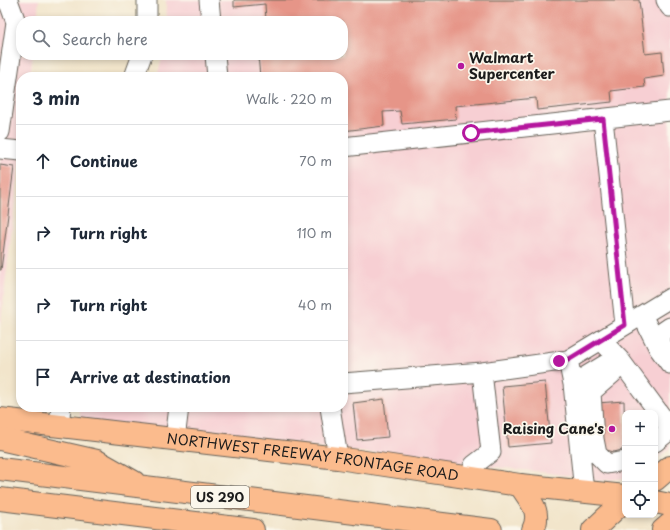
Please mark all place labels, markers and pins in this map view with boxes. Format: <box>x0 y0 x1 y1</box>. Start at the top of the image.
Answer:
place label: Walmart Supercenter <box>469 47 556 84</box>
marker: Walmart Supercenter <box>456 61 466 71</box>
place label: Raising Cane's <box>503 418 604 439</box>
marker: Raising Cane's <box>607 424 617 434</box>

